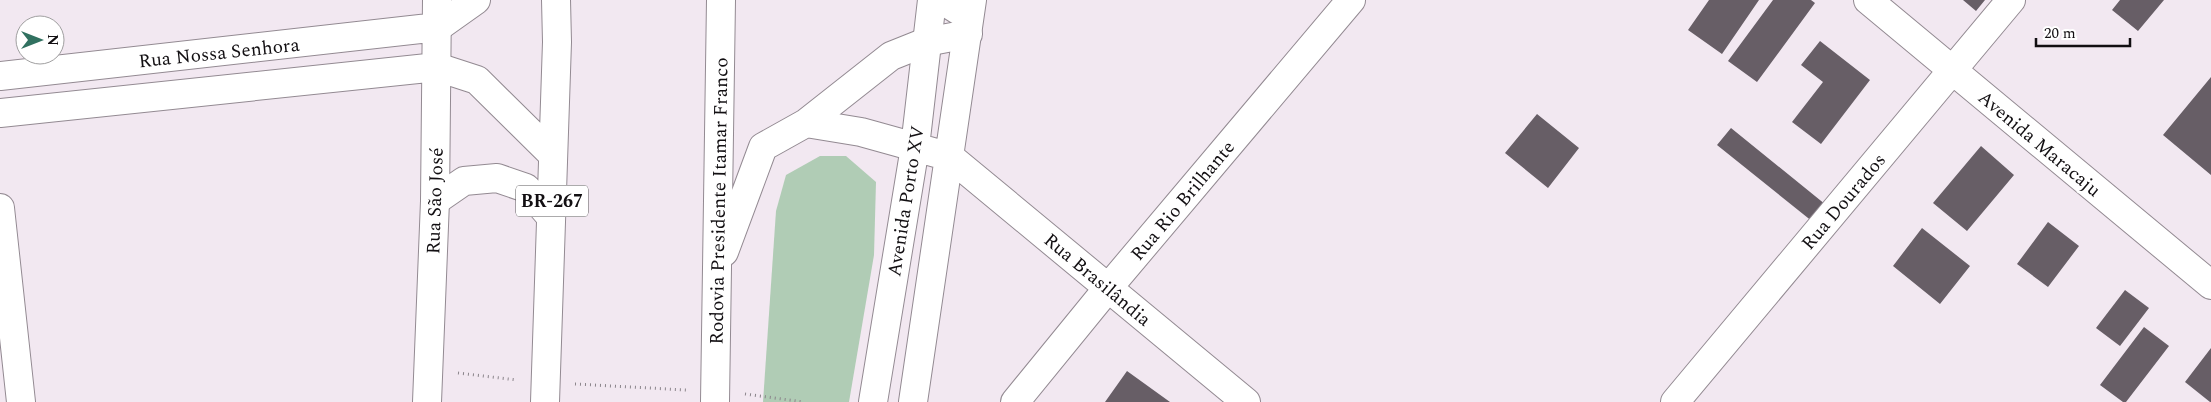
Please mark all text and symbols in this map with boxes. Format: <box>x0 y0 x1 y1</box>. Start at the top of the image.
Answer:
north arrow <box>15 15 65 65</box>
scale bar <box>2036 15 2130 47</box>
text: 20 m <box>2044 22 2076 45</box>
street label: Rua Nossa Senhora <box>137 31 302 76</box>
text: N <box>42 34 63 46</box>
street label: Rodovia Presidente Itamar Franco <box>702 57 737 345</box>
street label: Avenida Maracaju <box>1971 84 2107 205</box>
street label: Avenida Porto XV <box>880 124 933 279</box>
street label: Rua Rio Brilhante <box>1124 134 1242 268</box>
street label: Rua São José <box>419 147 452 255</box>
street label: Rua Dourados <box>1795 147 1894 257</box>
road number: BR-267 <box>516 186 588 217</box>
street label: Rua Brasilândia <box>1037 226 1158 334</box>

